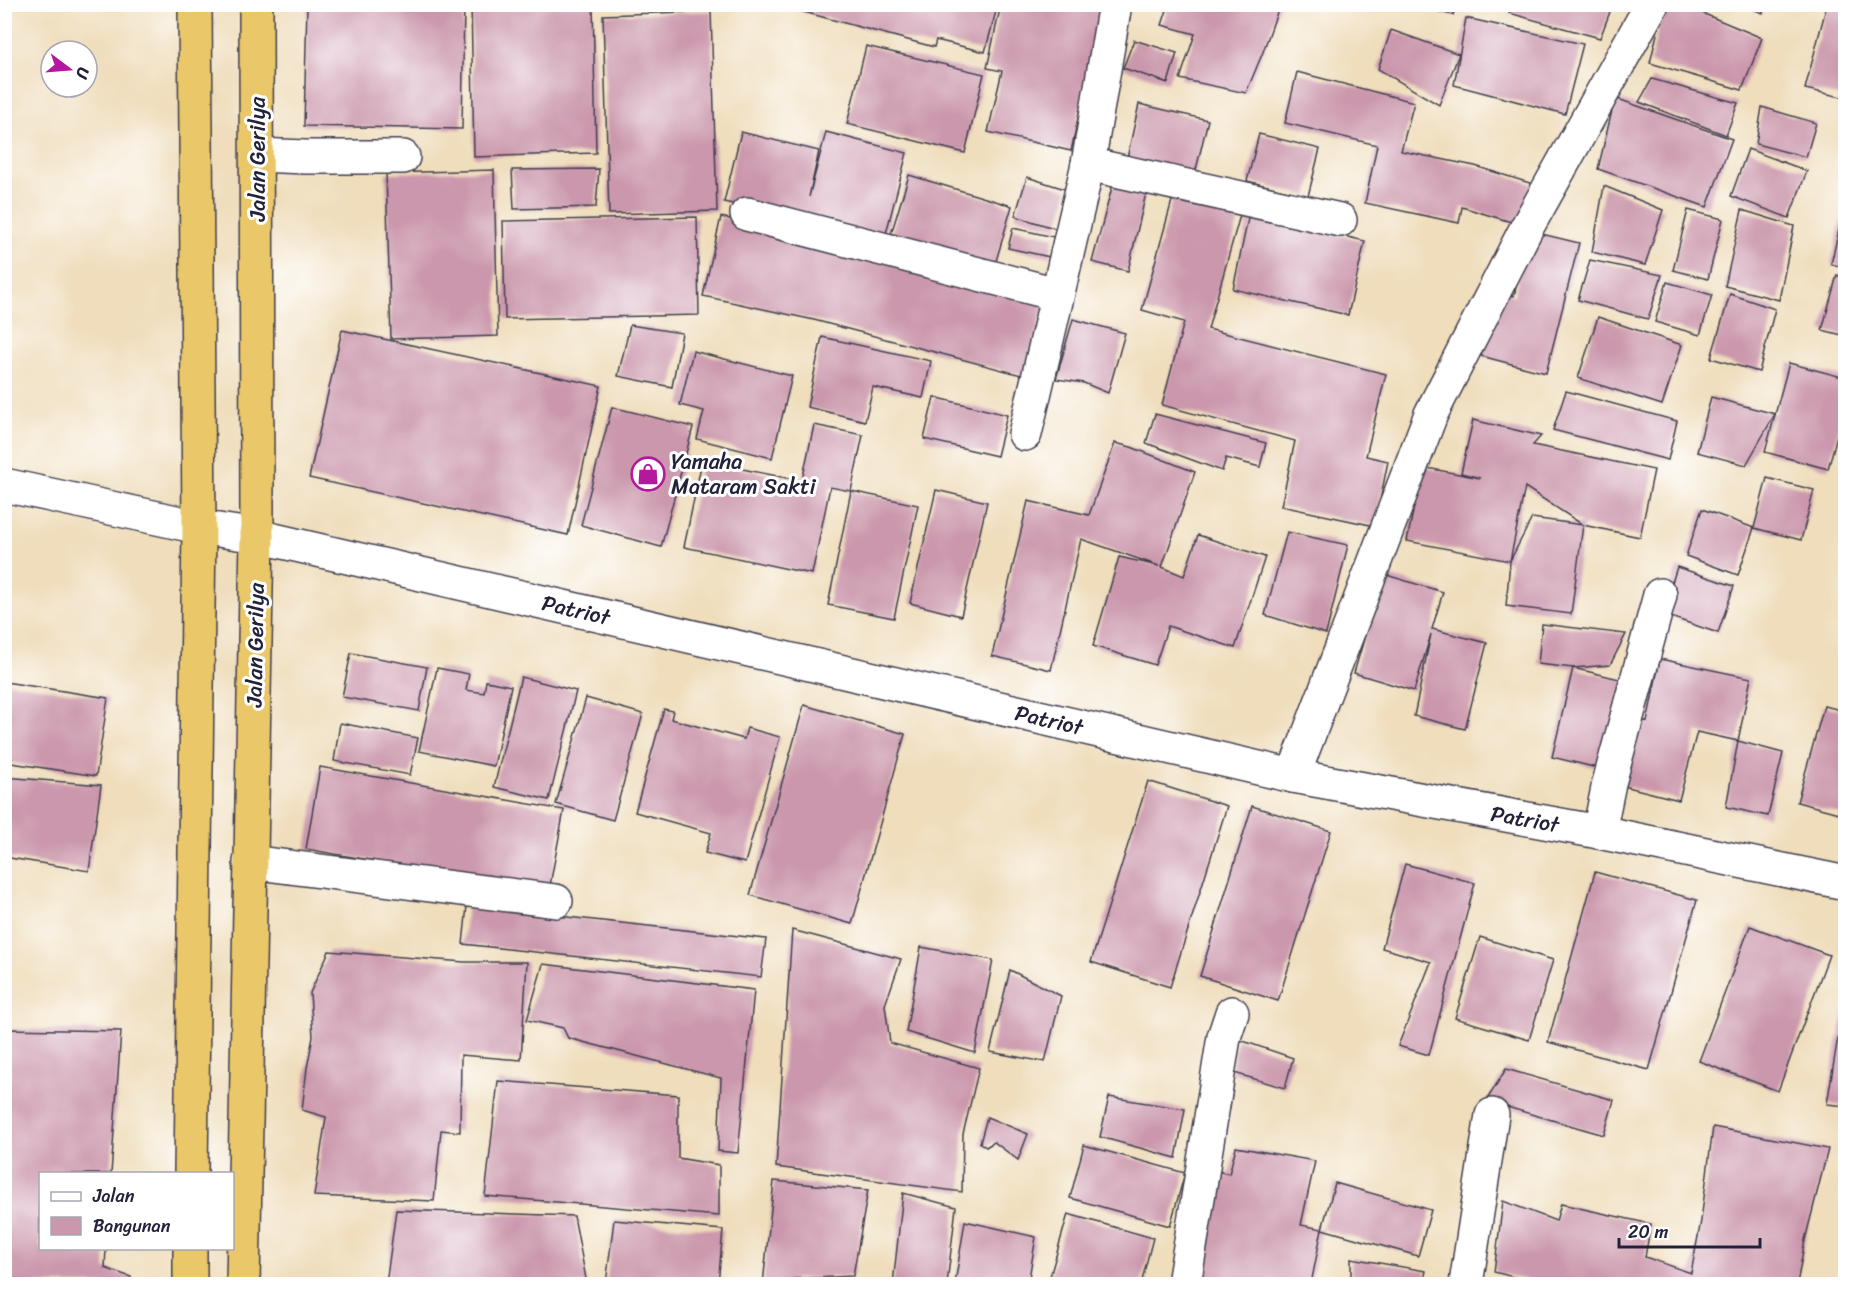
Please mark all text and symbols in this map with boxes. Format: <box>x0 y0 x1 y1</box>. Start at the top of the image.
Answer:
north arrow <box>39 39 99 99</box>
text: U <box>67 64 98 83</box>
street label: Jalan Gerilya <box>238 96 277 222</box>
place label: Yamaha Mataram Sakti <box>671 442 816 506</box>
shop icon: Yamaha Mataram Sakti <box>630 456 666 492</box>
street label: Jalan Gerilya <box>234 582 276 709</box>
street label: Patriot <box>538 583 615 637</box>
street label: Patriot <box>1011 693 1088 747</box>
street label: Patriot <box>1488 794 1563 844</box>
legend <box>39 1172 234 1250</box>
text: Jalan <box>92 1180 135 1212</box>
text: Bangunan <box>93 1210 171 1242</box>
scale bar <box>1619 1211 1760 1249</box>
text: 20 m <box>1628 1216 1668 1248</box>

